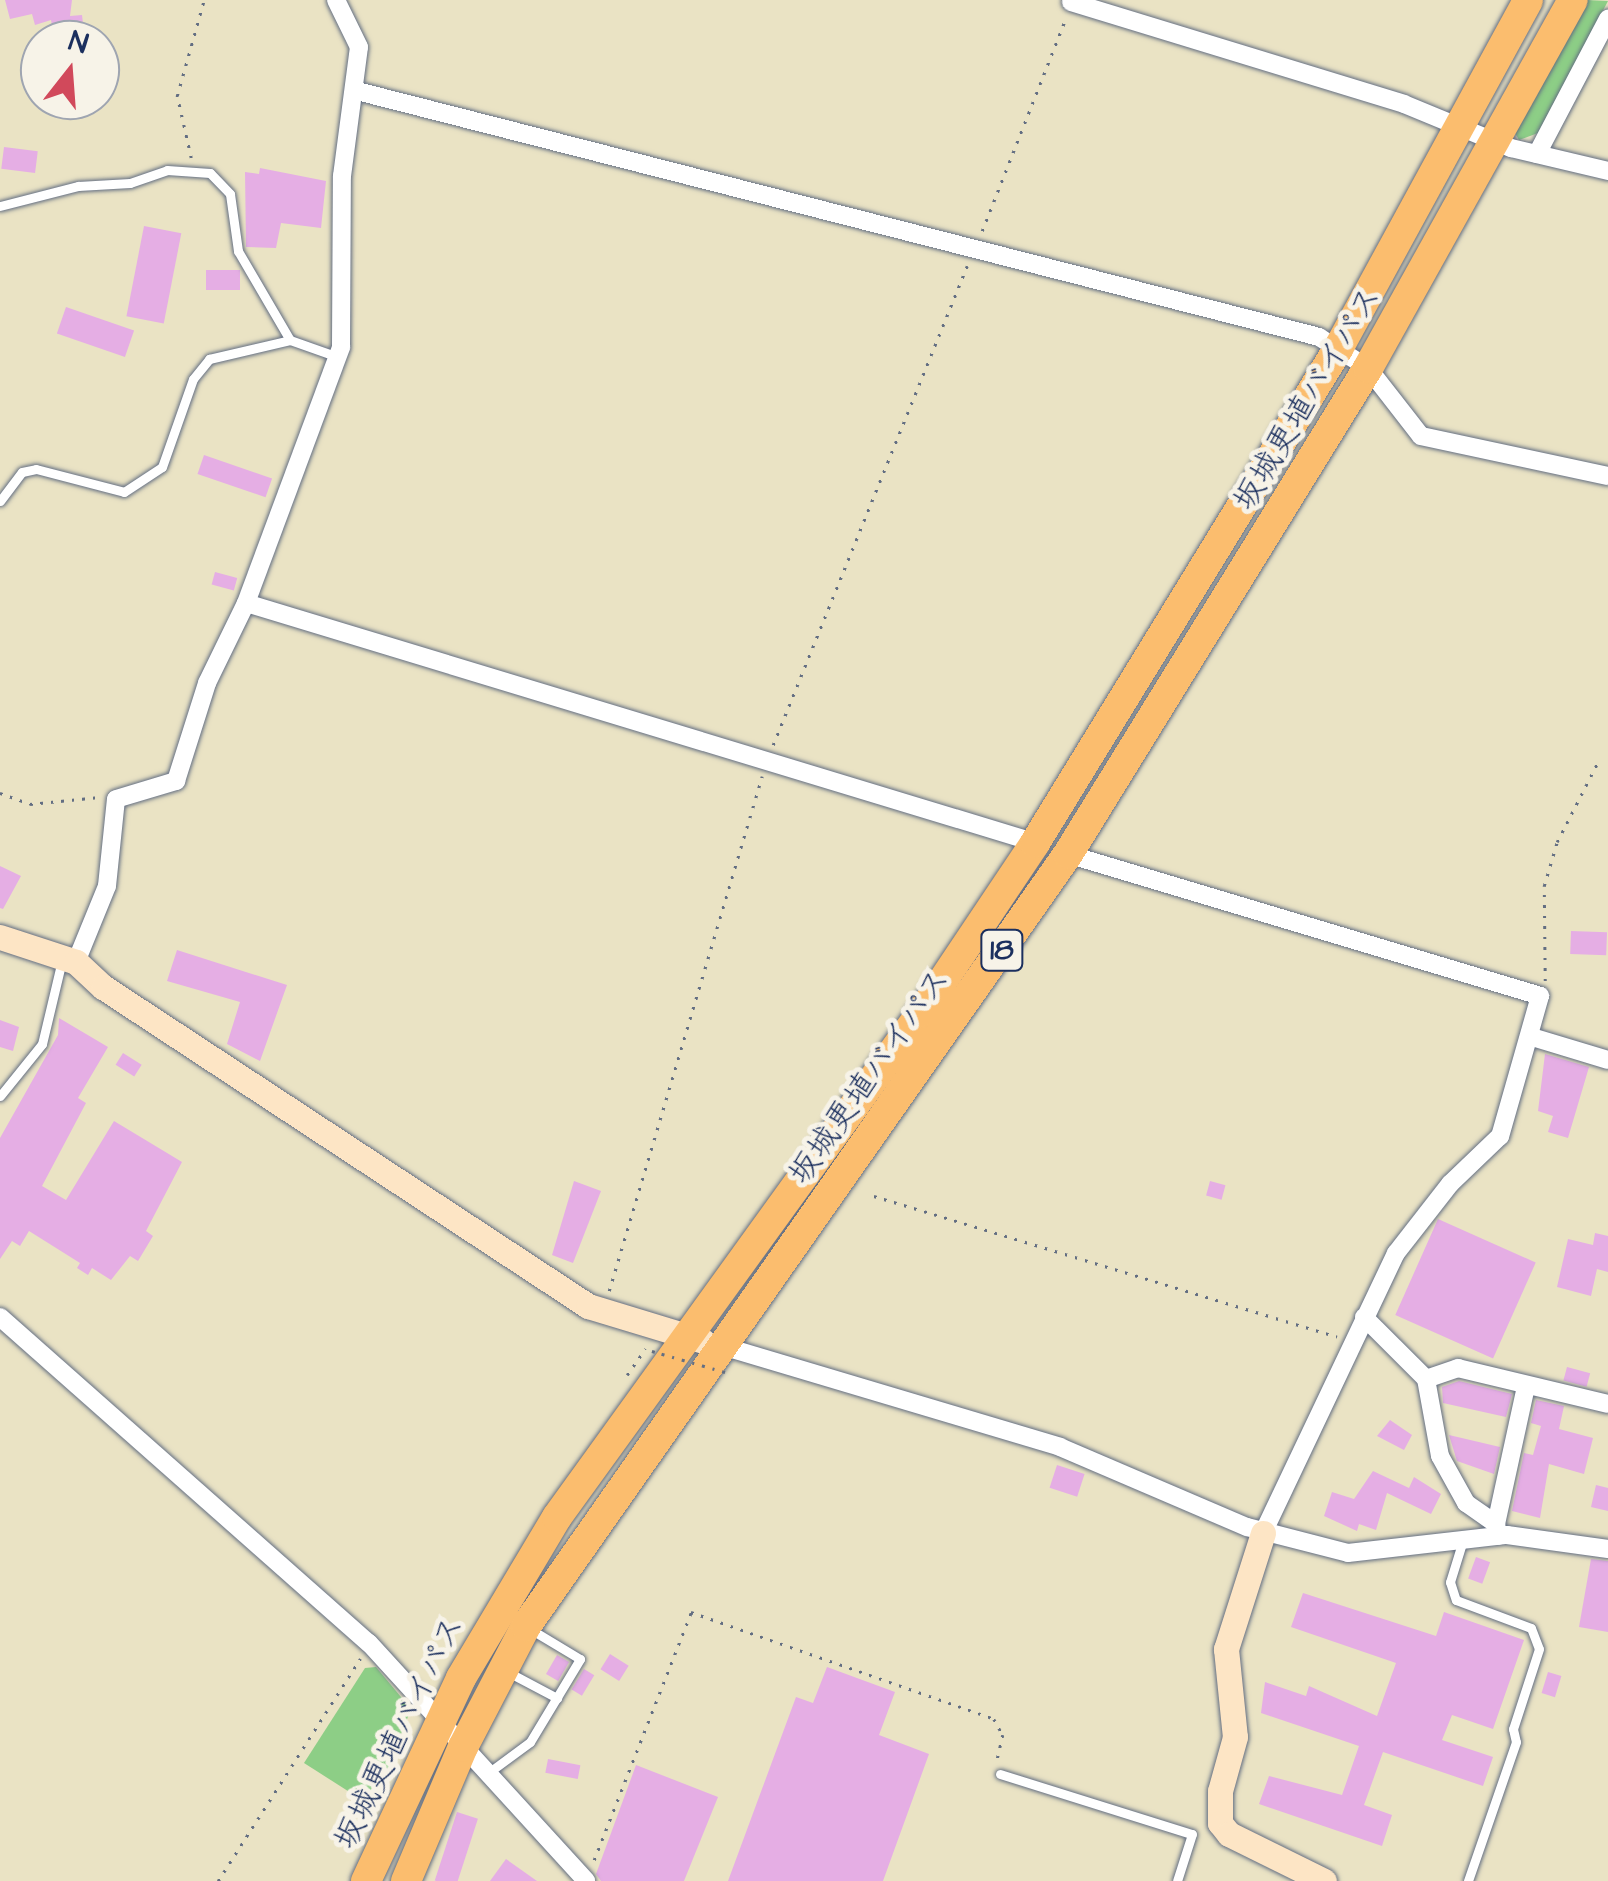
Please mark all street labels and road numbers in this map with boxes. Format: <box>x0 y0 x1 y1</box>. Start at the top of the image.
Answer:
street label: 坂城更埴バイパス <box>1226 279 1390 519</box>
road number: 18 <box>980 925 1024 975</box>
street label: 坂城更埴バイパス <box>781 961 959 1193</box>
street label: 坂城更埴バイパス <box>327 1610 473 1856</box>

